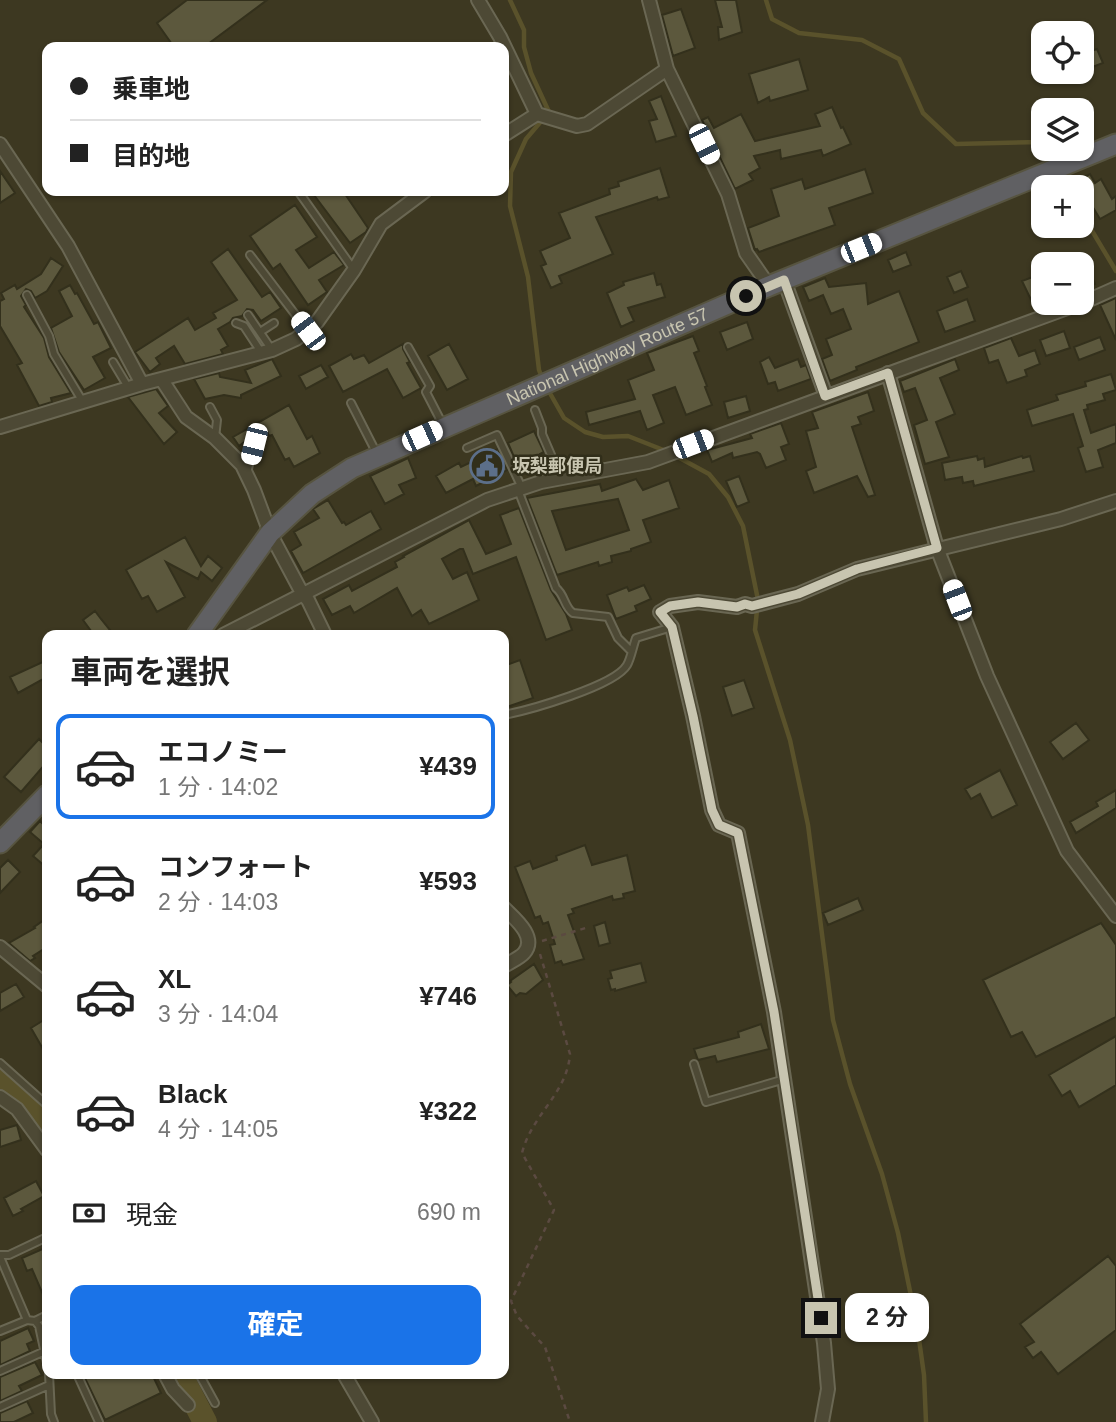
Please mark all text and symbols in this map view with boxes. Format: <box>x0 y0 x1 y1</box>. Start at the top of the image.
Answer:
map controls <box>1031 21 1094 315</box>
button: locate <box>1031 21 1094 84</box>
text: 乗車地 <box>112 74 190 104</box>
button: layers <box>1031 98 1094 161</box>
car <box>686 121 723 167</box>
text: 目的地 <box>112 141 190 171</box>
button: + <box>1031 175 1094 238</box>
car <box>838 230 885 266</box>
button: − <box>1031 252 1094 315</box>
route start <box>730 280 762 312</box>
street label: National Highway Route 57 <box>503 304 711 409</box>
car <box>287 308 330 354</box>
car <box>399 418 446 454</box>
car <box>239 421 270 467</box>
car <box>670 427 717 461</box>
public building icon: 坂梨郵便局 <box>468 447 506 485</box>
place label: 坂梨郵便局 <box>512 456 602 476</box>
car <box>940 577 975 623</box>
text: 車両を選択 <box>70 654 230 690</box>
icon: car <box>74 735 137 798</box>
text: エコノミー <box>158 737 288 767</box>
text: ¥439 <box>419 751 477 781</box>
text: 1 分 · 14:02 <box>158 774 278 800</box>
icon: car <box>74 850 137 913</box>
text: コンフォート <box>158 852 313 882</box>
text: ¥593 <box>419 866 477 896</box>
text: 2 分 · 14:03 <box>158 889 278 915</box>
text: XL <box>158 964 191 994</box>
icon: car <box>74 965 137 1028</box>
text: ¥746 <box>419 981 477 1011</box>
text: 3 分 · 14:04 <box>158 1001 278 1027</box>
text: Black <box>158 1079 227 1109</box>
icon: car <box>74 1080 137 1143</box>
text: ¥322 <box>419 1096 477 1126</box>
text: 4 分 · 14:05 <box>158 1116 278 1142</box>
icon: cash <box>70 1194 108 1232</box>
text: 690 m <box>417 1199 481 1225</box>
text: 現金 <box>126 1200 178 1230</box>
button: 確定 <box>70 1285 481 1365</box>
callout: 2 分 <box>846 1294 930 1342</box>
route end <box>805 1302 837 1334</box>
text: 2 分 <box>866 1304 908 1330</box>

